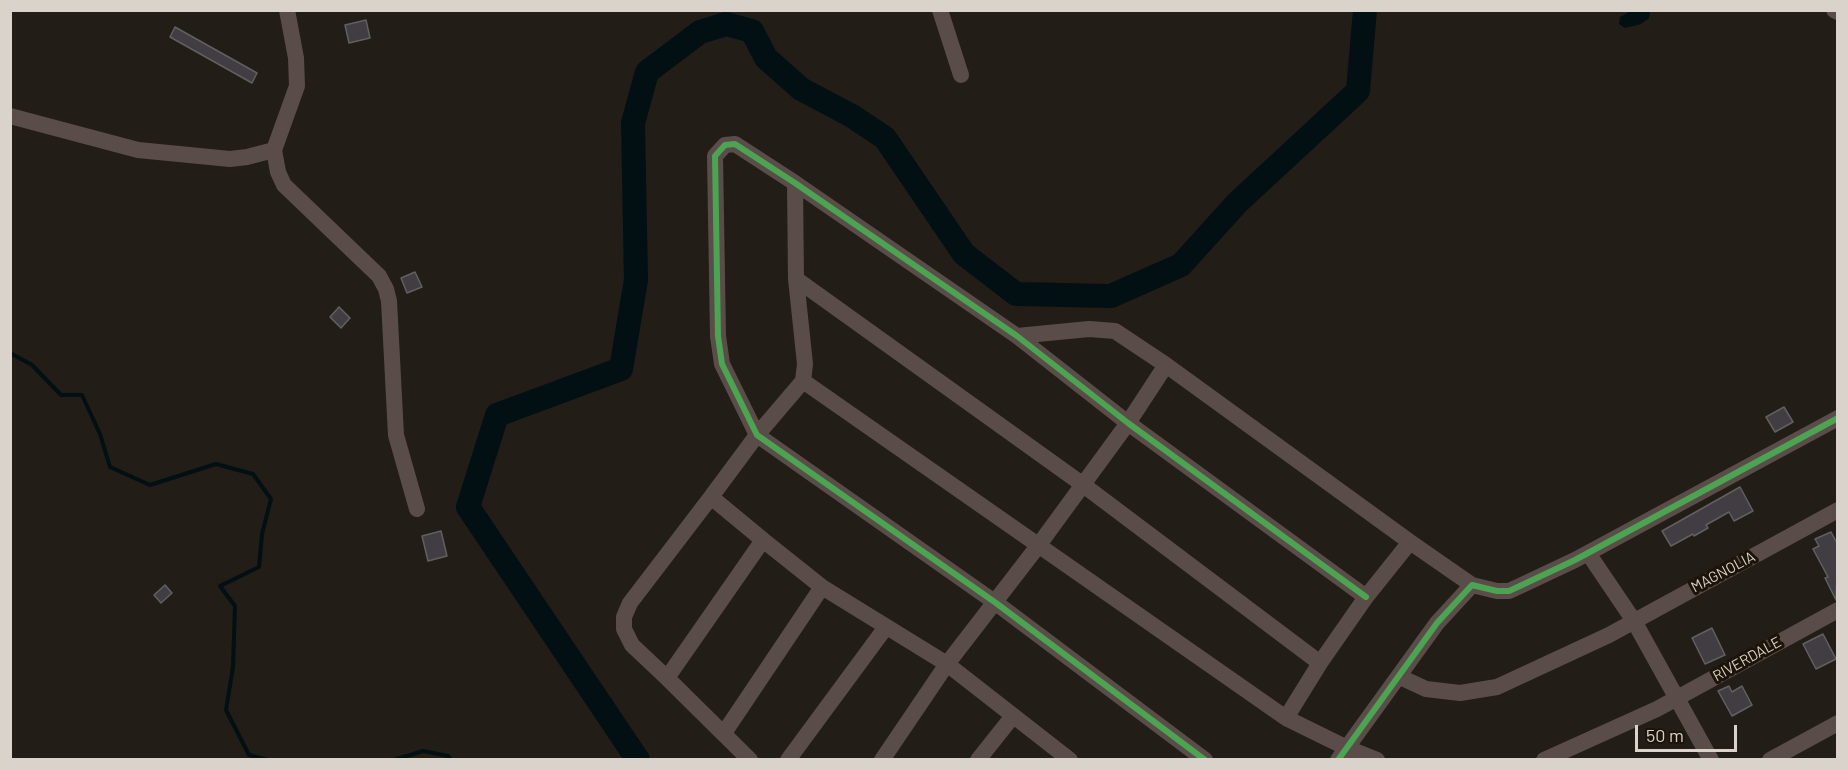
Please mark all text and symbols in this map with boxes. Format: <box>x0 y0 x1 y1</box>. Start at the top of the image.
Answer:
street label: MAGNOLIA <box>1688 548 1758 596</box>
street label: RIVERDALE <box>1710 633 1784 685</box>
scale bar <box>1638 713 1740 751</box>
text: 50 m <box>1646 724 1684 746</box>

